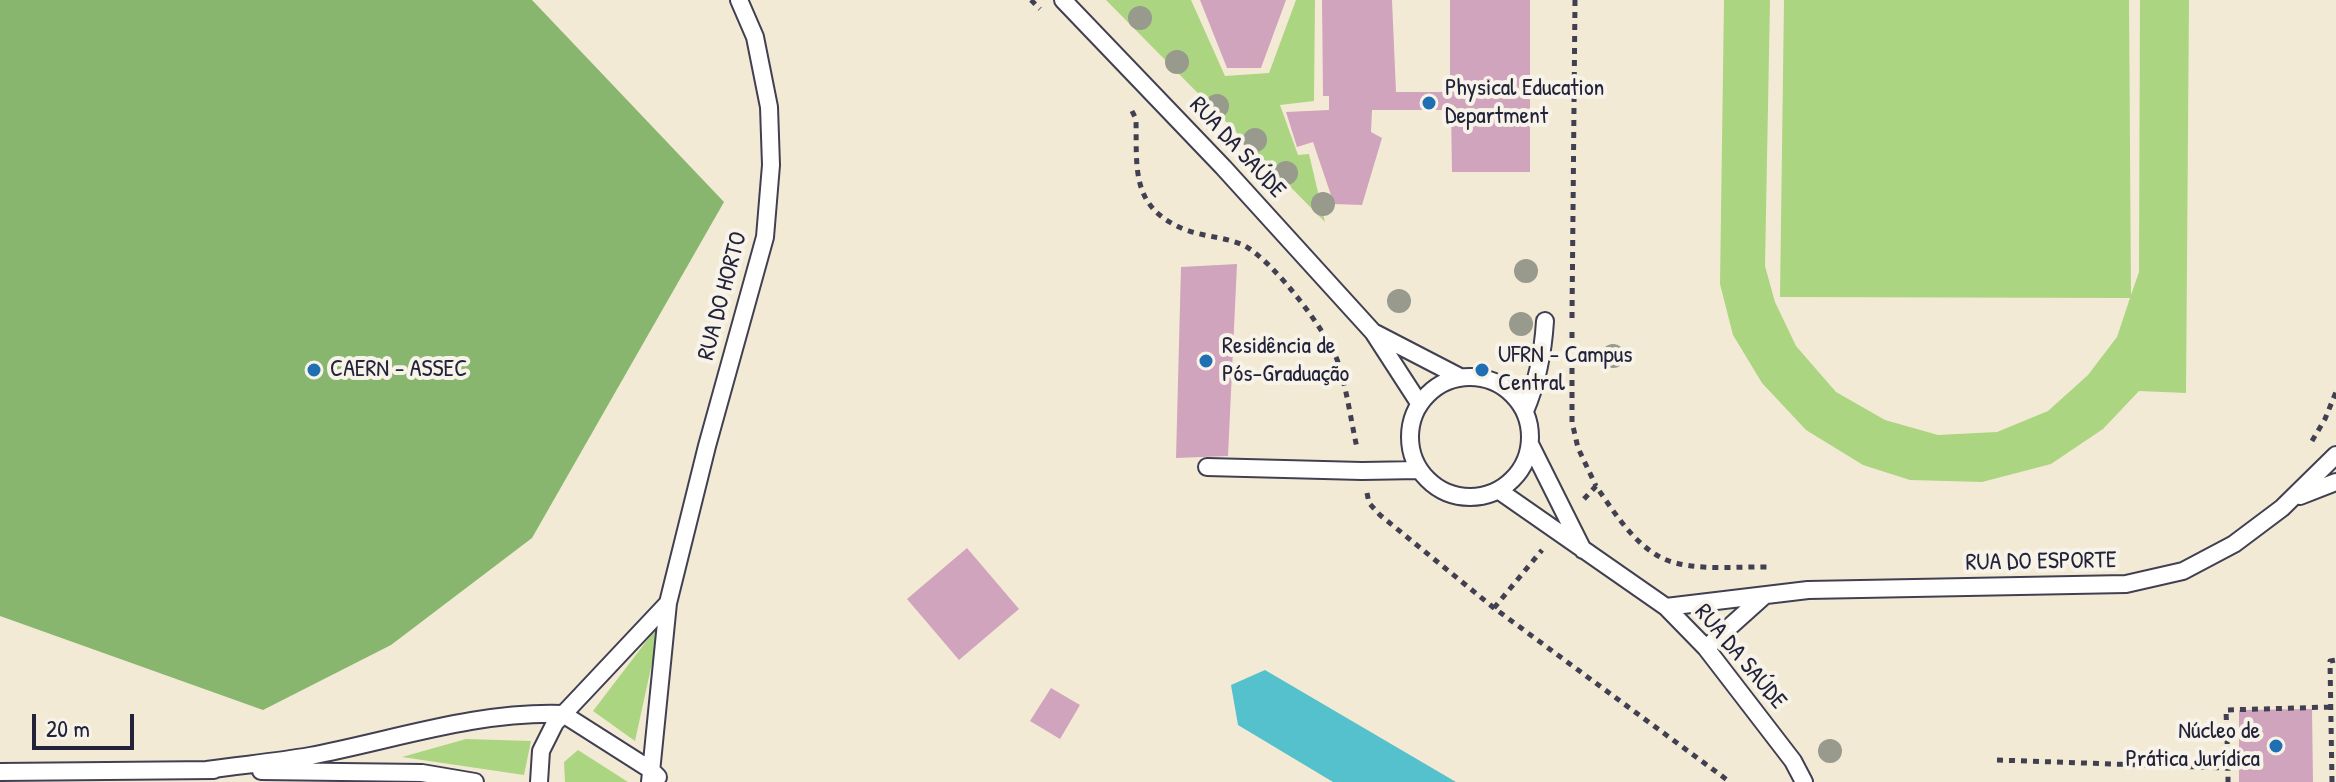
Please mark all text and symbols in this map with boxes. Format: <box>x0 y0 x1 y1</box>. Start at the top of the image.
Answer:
place label: Physical Education Department <box>1445 75 1604 131</box>
street label: RUA DA SAÚDE <box>1183 91 1291 205</box>
marker: Physical Education Department <box>1420 94 1438 112</box>
street label: RUA DO HORTO <box>692 229 754 363</box>
place label: Residência de Pós-Graduação <box>1222 333 1349 389</box>
place label: UFRN - Campus Central <box>1498 342 1633 398</box>
marker: Residência de Pós-Graduação <box>1197 352 1215 370</box>
place label: CAERN - ASSEC <box>330 356 467 384</box>
marker: CAERN - ASSEC <box>305 361 323 379</box>
marker: UFRN - Campus Central <box>1473 361 1491 379</box>
street label: RUA DO ESPORTE <box>1965 546 2117 578</box>
street label: RUA DA SAÚDE <box>1688 599 1792 715</box>
scale bar <box>36 698 138 748</box>
text: 20 m <box>46 712 90 744</box>
place label: Núcleo de Prática Jurídica <box>2125 718 2260 774</box>
marker: Núcleo de Prática Jurídica <box>2267 737 2285 755</box>

